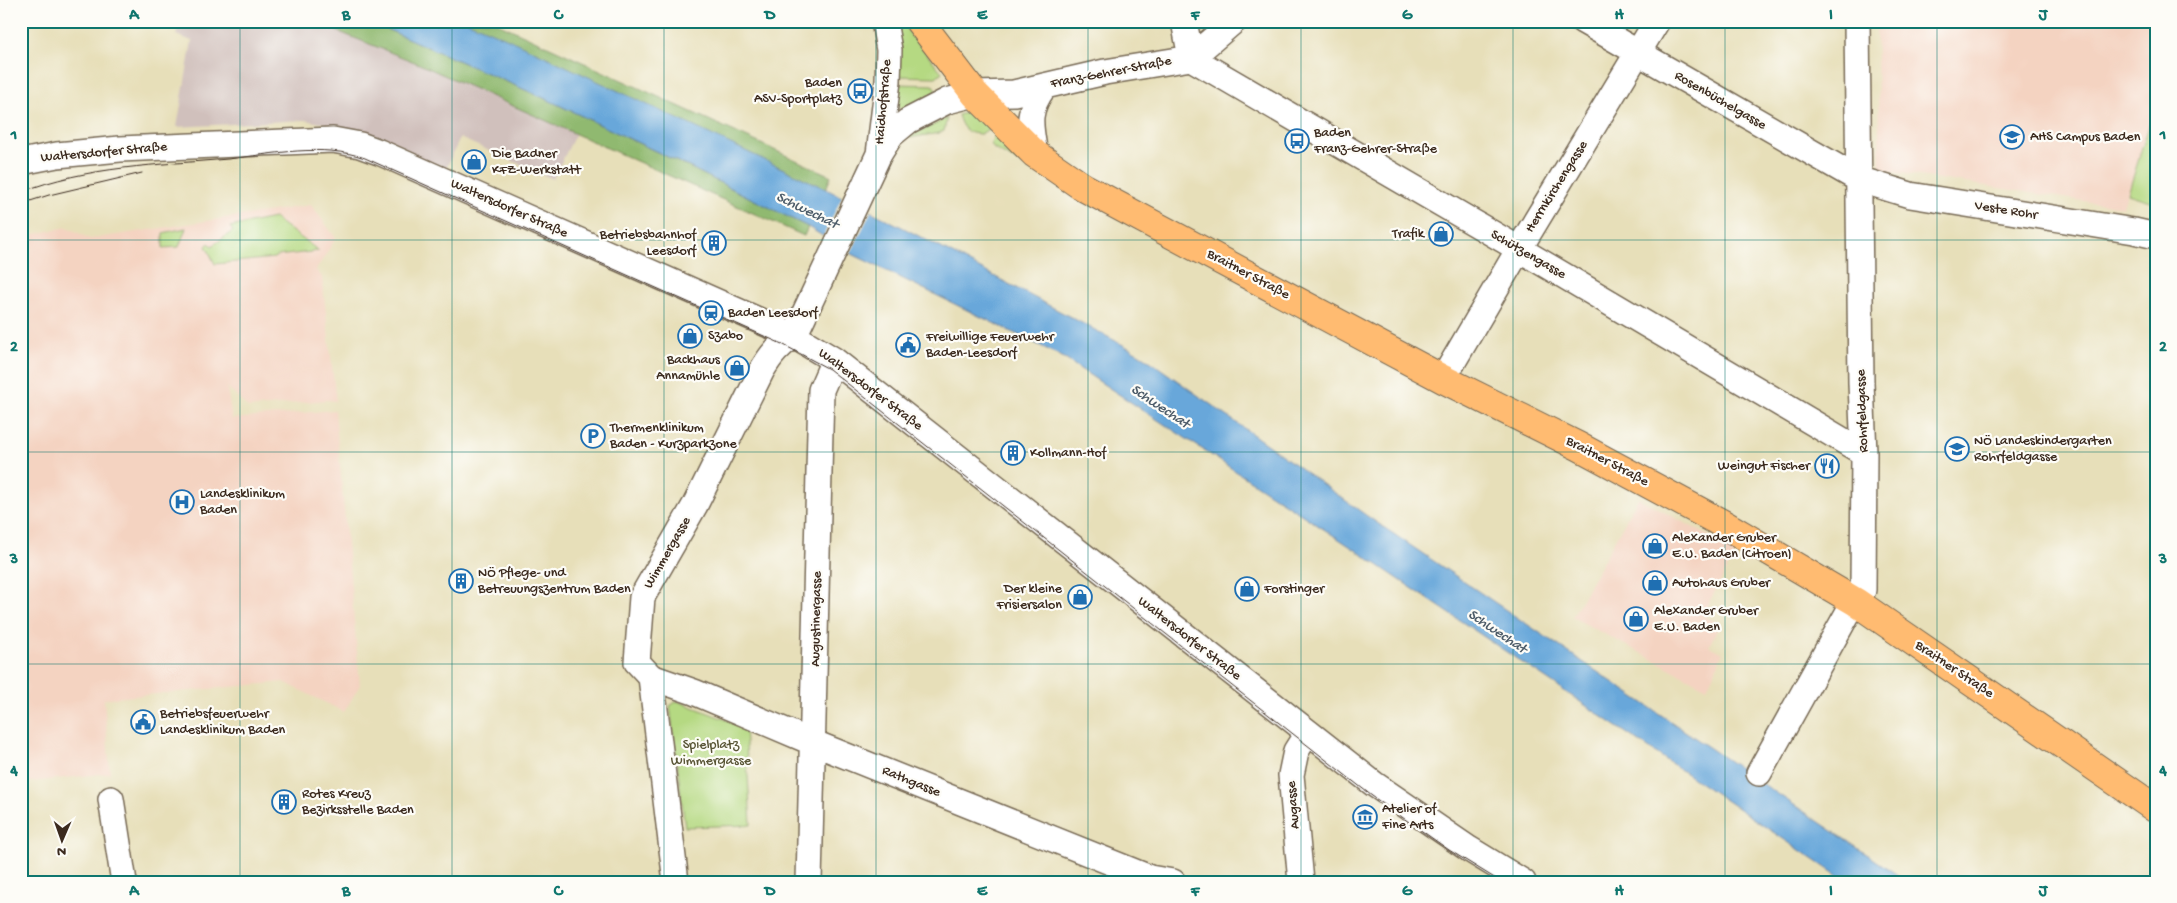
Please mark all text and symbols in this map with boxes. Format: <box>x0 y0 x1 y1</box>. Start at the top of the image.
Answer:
text: A <box>128 7 140 26</box>
text: B <box>341 7 351 26</box>
text: C <box>553 7 564 26</box>
text: D <box>763 7 776 26</box>
text: E <box>977 7 988 26</box>
text: F <box>1190 7 1201 26</box>
text: G <box>1402 7 1413 26</box>
text: H <box>1614 7 1624 26</box>
text: I <box>1829 7 1833 26</box>
text: J <box>2038 7 2049 26</box>
street label: Franz-Gehrer-Straße <box>1048 53 1174 93</box>
street label: Haidhofstraße <box>872 58 896 145</box>
street label: Rosenbüchelgasse <box>1671 68 1770 135</box>
place label: Baden ASV-Sportplatz <box>754 75 843 108</box>
bus stop icon: Baden ASV-Sportplatz <box>847 78 873 104</box>
school or university icon: AHS Campus Baden <box>1999 124 2025 150</box>
place label: Baden Franz-Gehrer-Straße <box>1313 125 1438 158</box>
text: 1 <box>10 127 17 146</box>
text: 1 <box>2159 127 2166 146</box>
bus stop icon: Baden Franz-Gehrer-Straße <box>1284 128 1310 154</box>
place label: AHS Campus Baden <box>2030 129 2141 146</box>
street label: Herrnkirchengasse <box>1522 137 1593 236</box>
street label: Waltersdorfer Straße <box>40 139 169 167</box>
place label: Die Badner KFZ-Werkstatt <box>491 146 582 179</box>
shop icon: Die Badner KFZ-Werkstatt <box>461 149 487 175</box>
street label: Waltersdorfer Straße <box>448 175 571 243</box>
water label: Schwechat <box>773 188 844 235</box>
street label: Veste Rohr <box>1972 197 2040 225</box>
shop icon: Trafik <box>1428 221 1454 247</box>
place label: Trafik <box>1391 226 1426 243</box>
place label: Betriebsbahnhof Leesdorf <box>599 227 698 260</box>
street label: Schützengasse <box>1487 227 1569 284</box>
building icon: Betriebsbahnhof Leesdorf <box>701 230 727 256</box>
street label: Braitner Straße <box>1203 246 1293 304</box>
station icon: Baden Leesdorf <box>698 300 724 326</box>
place label: Baden Leesdorf <box>727 305 819 322</box>
shop icon: Szabo <box>677 323 703 349</box>
place label: Szabo <box>708 328 743 345</box>
place label: Freiwillige Feuerwehr Baden-Leesdorf <box>925 329 1055 362</box>
public building icon: Freiwillige Feuerwehr Baden-Leesdorf <box>895 332 921 358</box>
text: 2 <box>10 339 18 358</box>
text: 2 <box>2159 339 2167 358</box>
street label: Waltersdorfer Straße <box>814 345 926 435</box>
place label: Backhaus Annamühle <box>656 352 721 385</box>
shop icon: Backhaus Annamühle <box>724 355 750 381</box>
street label: Rohrfeldgasse <box>1853 368 1873 453</box>
water label: Schwechat <box>1127 381 1195 435</box>
place label: Thermenklinikum Baden - Kurzparkzone <box>609 420 737 453</box>
parking icon: Thermenklinikum Baden - Kurzparkzone <box>580 423 606 449</box>
street label: Braitner Straße <box>1562 433 1652 491</box>
place label: NÖ Landeskindergarten Rohrfeldgasse <box>1974 433 2112 466</box>
school or university icon: NÖ Landeskindergarten Rohrfeldgasse <box>1944 436 1970 462</box>
building icon: Kollmann-Hof <box>1000 440 1026 466</box>
place label: Kollmann-Hof <box>1030 445 1108 462</box>
restaurant icon: Weingut Fischer <box>1814 453 1840 479</box>
place label: Weingut Fischer <box>1718 458 1811 475</box>
place label: Landesklinikum Baden <box>199 486 285 519</box>
hospital icon: Landesklinikum Baden <box>169 489 195 515</box>
street label: Wimmergasse <box>641 513 696 592</box>
place label: Alexander Gruber E.U. Baden (Citroen) <box>1672 530 1792 563</box>
shop icon: Alexander Gruber E.U. Baden (Citroen) <box>1642 533 1668 559</box>
text: 3 <box>9 551 18 570</box>
text: 3 <box>2158 551 2167 570</box>
place label: NÖ Pflege- und Betreuungszentrum Baden <box>477 565 631 598</box>
building icon: NÖ Pflege- und Betreuungszentrum Baden <box>448 568 474 594</box>
street label: Augustinergasse <box>808 570 826 667</box>
shop icon: Autohaus Gruber <box>1642 570 1668 596</box>
place label: Autohaus Gruber <box>1672 575 1771 592</box>
shop icon: Forstinger <box>1234 576 1260 602</box>
place label: Der kleine Frisiersalon <box>996 581 1063 614</box>
place label: Forstinger <box>1263 581 1325 598</box>
shop icon: Der kleine Frisiersalon <box>1067 584 1093 610</box>
street label: Waltersdorfer Straße <box>1134 593 1245 685</box>
place label: Alexander Gruber E.U. Baden <box>1654 603 1759 636</box>
water label: Schwechat <box>1464 606 1532 660</box>
shop icon: Alexander Gruber E.U. Baden <box>1623 606 1649 632</box>
street label: Braitner Straße <box>1911 637 1997 703</box>
place label: Betriebsfeuerwehr Landesklinikum Baden <box>159 706 286 739</box>
public building icon: Betriebsfeuerwehr Landesklinikum Baden <box>130 709 156 735</box>
park label: Spielplatz Wimmergasse <box>671 737 752 770</box>
text: 4 <box>9 763 18 782</box>
street label: Rathgasse <box>879 763 943 802</box>
text: 4 <box>2158 763 2167 782</box>
street label: Augasse <box>1283 780 1305 830</box>
place label: Rotes Kreuz Bezirksstelle Baden <box>301 786 414 819</box>
building icon: Rotes Kreuz Bezirksstelle Baden <box>271 789 297 815</box>
place label: Atelier of Fine Arts <box>1381 801 1438 834</box>
museum icon: Atelier of Fine Arts <box>1352 804 1378 830</box>
north arrow <box>38 816 88 866</box>
text: N <box>57 842 66 859</box>
text: A <box>128 883 140 902</box>
text: B <box>341 883 351 902</box>
text: C <box>553 883 564 902</box>
text: D <box>763 883 776 902</box>
text: E <box>977 883 988 902</box>
text: F <box>1190 883 1201 902</box>
text: G <box>1402 883 1413 902</box>
text: H <box>1614 883 1624 902</box>
text: I <box>1829 883 1833 902</box>
text: J <box>2038 883 2049 902</box>

